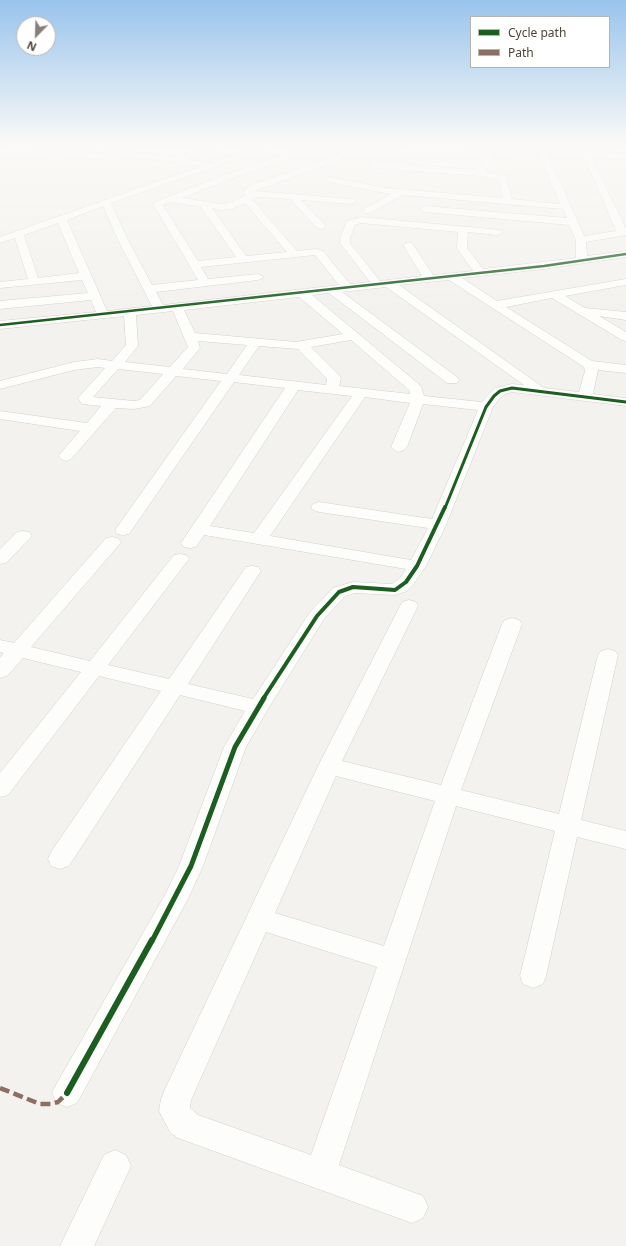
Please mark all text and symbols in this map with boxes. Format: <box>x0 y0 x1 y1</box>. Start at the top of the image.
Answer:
north arrow <box>16 16 56 56</box>
legend <box>470 16 610 68</box>
text: Cycle path <box>508 24 566 41</box>
text: N <box>24 38 39 55</box>
text: Path <box>508 44 534 61</box>

